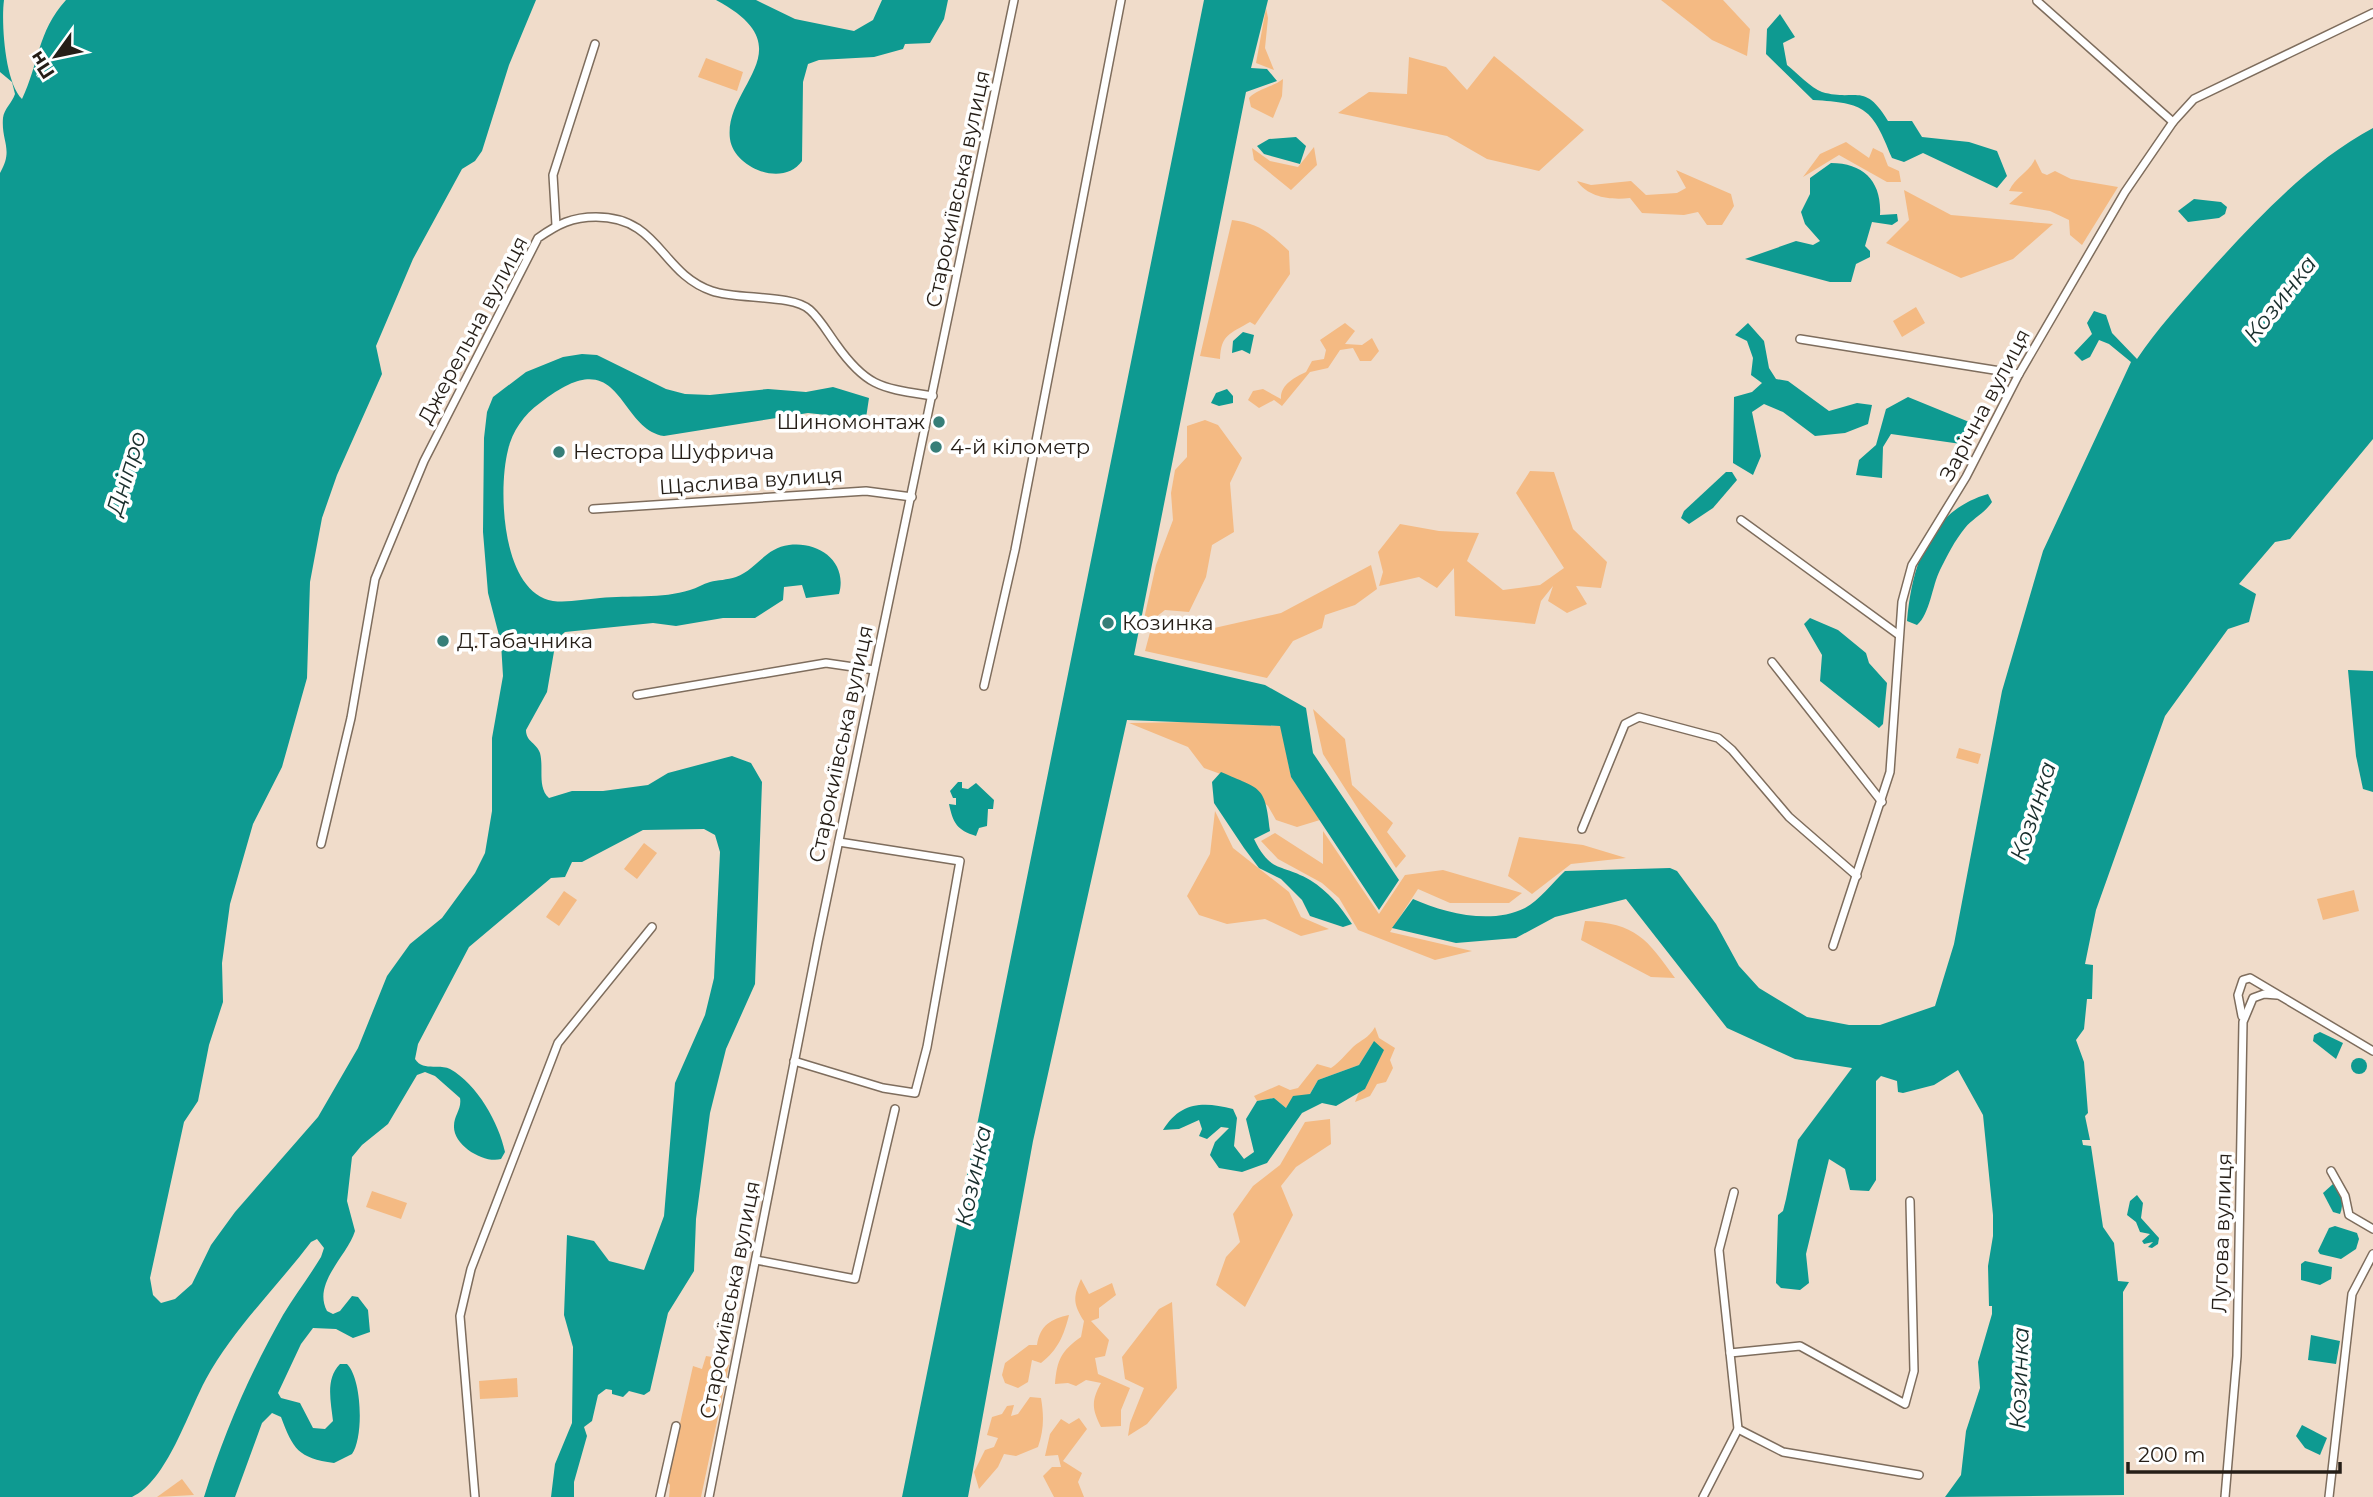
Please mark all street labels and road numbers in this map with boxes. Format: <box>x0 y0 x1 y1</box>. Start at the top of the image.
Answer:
street label: Старокиївська вулиця <box>920 68 995 310</box>
street label: Джерельна вулиця <box>412 232 533 428</box>
street label: Зарічна вулиця <box>1934 324 2035 485</box>
street label: Щаслива вулиця <box>658 462 844 499</box>
street label: Старокиївська вулиця <box>803 623 878 865</box>
street label: Лугова вулиця <box>2206 1152 2237 1314</box>
street label: Старокиївська вулиця <box>694 1179 765 1421</box>

